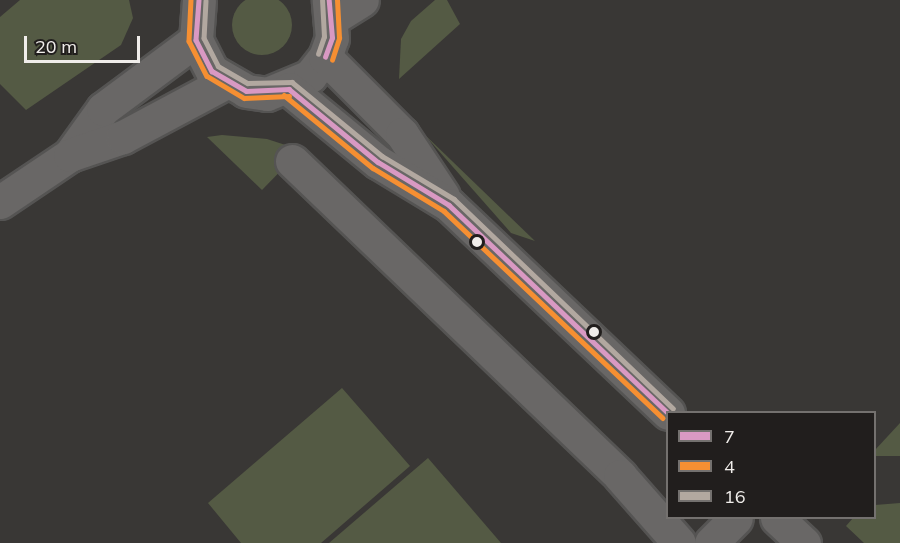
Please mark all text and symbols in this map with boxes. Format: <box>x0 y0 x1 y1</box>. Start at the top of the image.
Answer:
scale bar <box>27 24 142 62</box>
text: 20 m <box>35 35 77 58</box>
unlabelled marker <box>471 236 483 248</box>
unlabelled marker <box>588 326 600 338</box>
legend <box>666 411 876 519</box>
text: 7 <box>724 425 735 448</box>
text: 4 <box>724 455 735 478</box>
text: 16 <box>724 485 746 508</box>

